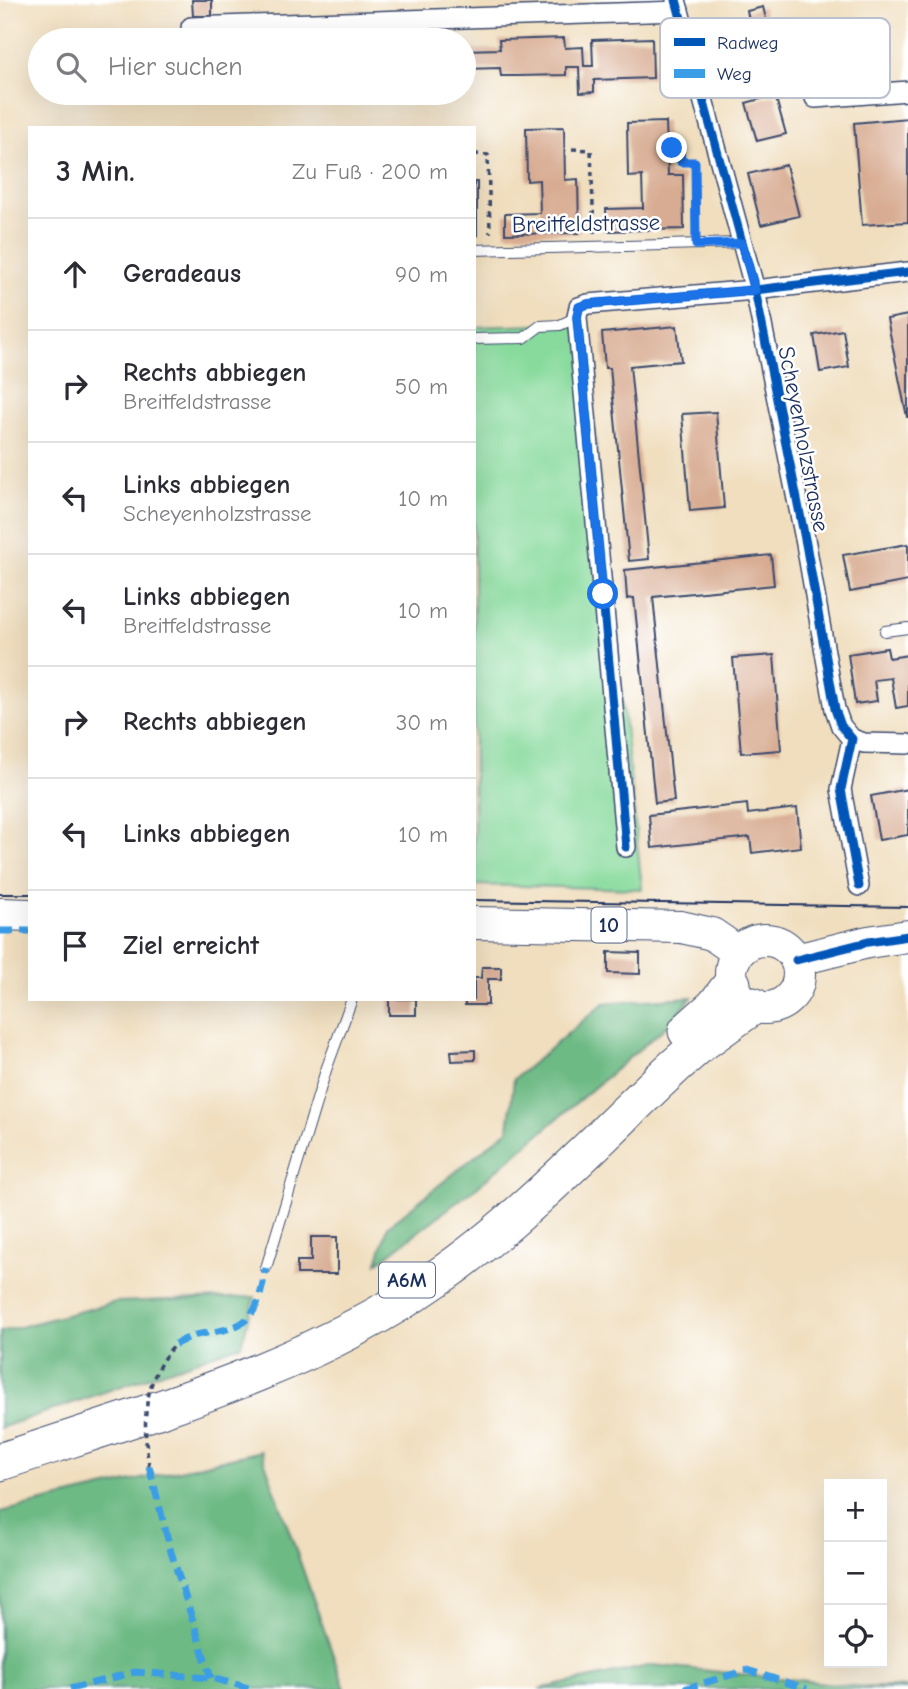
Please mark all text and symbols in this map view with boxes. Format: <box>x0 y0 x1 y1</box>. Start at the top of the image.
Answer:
legend <box>660 18 890 98</box>
search box <box>28 28 476 105</box>
text: Radweg <box>717 32 779 54</box>
icon: search <box>52 48 90 86</box>
text: Hier suchen <box>108 52 243 82</box>
text: Weg <box>717 63 752 85</box>
route end <box>656 132 687 163</box>
text: 3 Min. <box>56 154 135 189</box>
text: Zu Fuß · 200 m <box>292 158 448 185</box>
street label: Breitfeldstrasse <box>512 209 660 238</box>
icon: ahead <box>56 255 94 293</box>
text: Geradeaus <box>123 259 241 289</box>
text: 90 m <box>395 261 448 288</box>
street label: Scheyenholzstrasse <box>772 344 835 534</box>
text: Rechts abbiegen <box>123 358 306 388</box>
icon: right <box>56 367 94 405</box>
text: 50 m <box>395 373 448 400</box>
text: Breitfeldstrasse <box>123 388 271 415</box>
text: Links abbiegen <box>123 470 290 500</box>
icon: left <box>56 479 94 517</box>
text: 10 m <box>398 485 448 512</box>
text: Scheyenholzstrasse <box>123 500 312 527</box>
route start <box>587 578 618 609</box>
text: Links abbiegen <box>123 582 290 612</box>
icon: left <box>56 591 94 629</box>
text: 10 m <box>398 597 448 624</box>
text: Breitfeldstrasse <box>123 612 271 639</box>
icon: right <box>56 703 94 741</box>
text: Rechts abbiegen <box>123 707 306 737</box>
text: 30 m <box>396 709 448 736</box>
icon: left <box>56 815 94 853</box>
text: Links abbiegen <box>123 819 290 849</box>
text: 10 m <box>398 821 448 848</box>
road number: 10 <box>592 908 626 942</box>
icon: arrive <box>56 927 94 965</box>
text: Ziel erreicht <box>123 931 259 961</box>
road number: A6M <box>379 1262 435 1298</box>
map controls <box>824 1479 887 1668</box>
button: + <box>824 1479 887 1542</box>
button: − <box>824 1542 887 1605</box>
button: locate <box>824 1605 887 1668</box>

